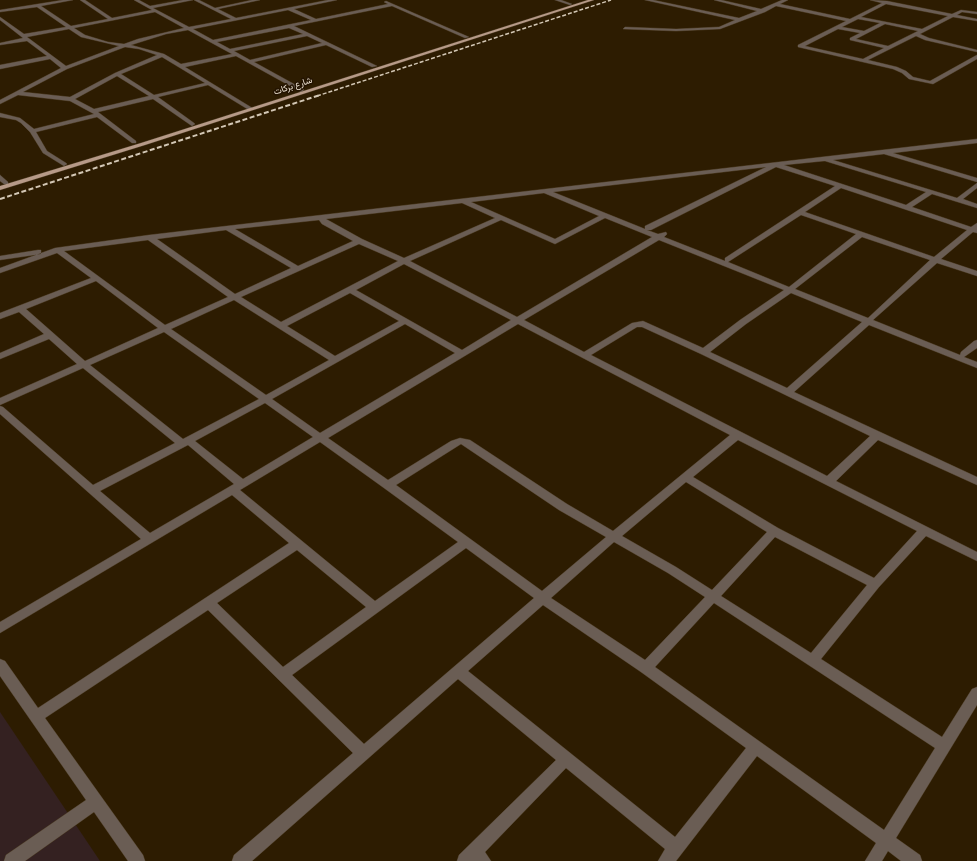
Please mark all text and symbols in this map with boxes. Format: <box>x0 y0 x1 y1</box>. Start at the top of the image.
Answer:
street label: شارع بركات <box>272 75 314 97</box>

